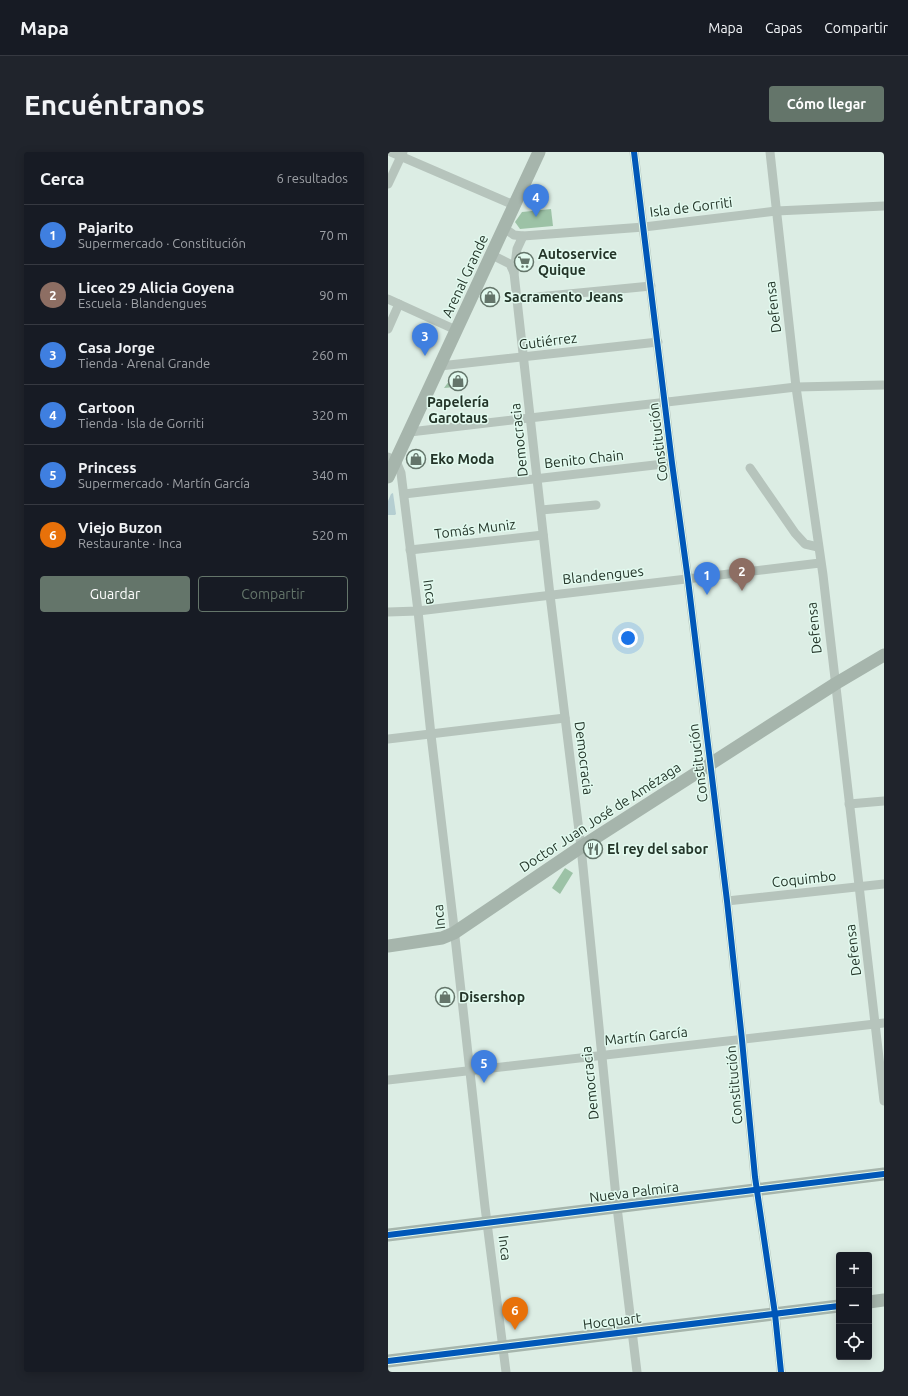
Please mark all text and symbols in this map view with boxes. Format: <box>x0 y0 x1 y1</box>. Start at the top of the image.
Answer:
text: Mapa <box>20 17 69 39</box>
text: Mapa <box>708 20 743 36</box>
text: Capas <box>765 20 802 36</box>
text: Compartir <box>824 20 888 36</box>
button: Cómo llegar <box>769 86 884 122</box>
text: Encuéntranos <box>24 89 205 120</box>
text: Cerca <box>40 169 85 188</box>
text: 6 resultados <box>277 171 348 185</box>
pin: 4 <box>523 184 549 217</box>
street label: Isla de Gorriti <box>649 194 733 220</box>
text: Pajarito <box>78 219 134 236</box>
text: 1 <box>49 228 57 242</box>
text: 70 m <box>319 228 348 242</box>
street label: Arenal Grande <box>439 232 491 320</box>
text: Supermercado · Constitución <box>78 236 246 250</box>
place label: Autoservice Quique <box>538 246 617 278</box>
supermarket icon: Autoservice Quique <box>513 251 535 273</box>
text: Liceo 29 Alicia Goyena <box>78 279 234 296</box>
street label: Defensa <box>762 280 784 334</box>
shop icon: Sacramento Jeans <box>479 286 501 308</box>
text: 2 <box>49 288 57 302</box>
text: 90 m <box>319 288 348 302</box>
place label: Sacramento Jeans <box>504 289 624 305</box>
text: Escuela · Blandengues <box>78 296 207 310</box>
pin: 3 <box>412 323 438 356</box>
street label: Gutiérrez <box>518 329 578 353</box>
text: Casa Jorge <box>78 339 155 356</box>
text: 3 <box>49 348 57 362</box>
text: 260 m <box>312 348 348 362</box>
text: Tienda · Arenal Grande <box>78 356 210 370</box>
shop icon: Papelería Garotaus <box>447 370 469 392</box>
place label: Papelería Garotaus <box>427 394 489 426</box>
text: Cartoon <box>78 399 135 416</box>
street label: Democracia <box>507 402 531 478</box>
street label: Constitución <box>645 402 671 482</box>
text: 4 <box>49 408 57 422</box>
text: 320 m <box>312 408 348 422</box>
text: Tienda · Isla de Gorriti <box>78 416 204 430</box>
street label: Benito Chain <box>543 447 625 471</box>
shop icon: Eko Moda <box>405 448 427 470</box>
place label: Eko Moda <box>430 451 494 467</box>
text: Princess <box>78 459 136 476</box>
text: 5 <box>49 468 57 482</box>
text: 340 m <box>312 468 348 482</box>
text: Supermercado · Martín García <box>78 476 250 490</box>
street label: Tomás Muniz <box>433 516 517 542</box>
text: Viejo Buzon <box>78 519 162 536</box>
text: 6 <box>49 528 57 542</box>
text: 520 m <box>312 528 348 542</box>
text: Restaurante · Inca <box>78 536 182 550</box>
pin: 2 <box>729 558 755 591</box>
pin: 1 <box>694 562 720 595</box>
street label: Blandengues <box>562 563 644 587</box>
button: Guardar <box>40 576 190 612</box>
button: Compartir <box>198 576 348 612</box>
street label: Inca <box>420 578 440 606</box>
street label: Defensa <box>803 601 825 655</box>
your location <box>618 628 638 648</box>
street label: Democracia <box>572 720 596 796</box>
street label: Constitución <box>685 723 711 803</box>
street label: Doctor Juan José de Amézaga <box>516 759 684 875</box>
restaurant icon: El rey del sabor <box>582 838 604 860</box>
place label: El rey del sabor <box>607 841 708 857</box>
street label: Coquimbo <box>771 868 837 890</box>
street label: Inca <box>430 904 448 930</box>
street label: Defensa <box>842 923 864 977</box>
shop icon: Disershop <box>434 986 456 1008</box>
place label: Disershop <box>459 989 525 1005</box>
street label: Martín García <box>604 1024 688 1048</box>
street label: Democracia <box>578 1045 602 1121</box>
street label: Constitución <box>723 1045 745 1125</box>
pin: 5 <box>471 1050 497 1083</box>
street label: Nueva Palmira <box>588 1179 680 1205</box>
street label: Inca <box>496 1234 514 1262</box>
map controls <box>836 1252 872 1360</box>
button: + <box>836 1252 872 1288</box>
button: − <box>836 1288 872 1324</box>
pin: 6 <box>502 1297 528 1330</box>
street label: Hocquart <box>582 1309 643 1333</box>
button: locate <box>836 1324 872 1360</box>

